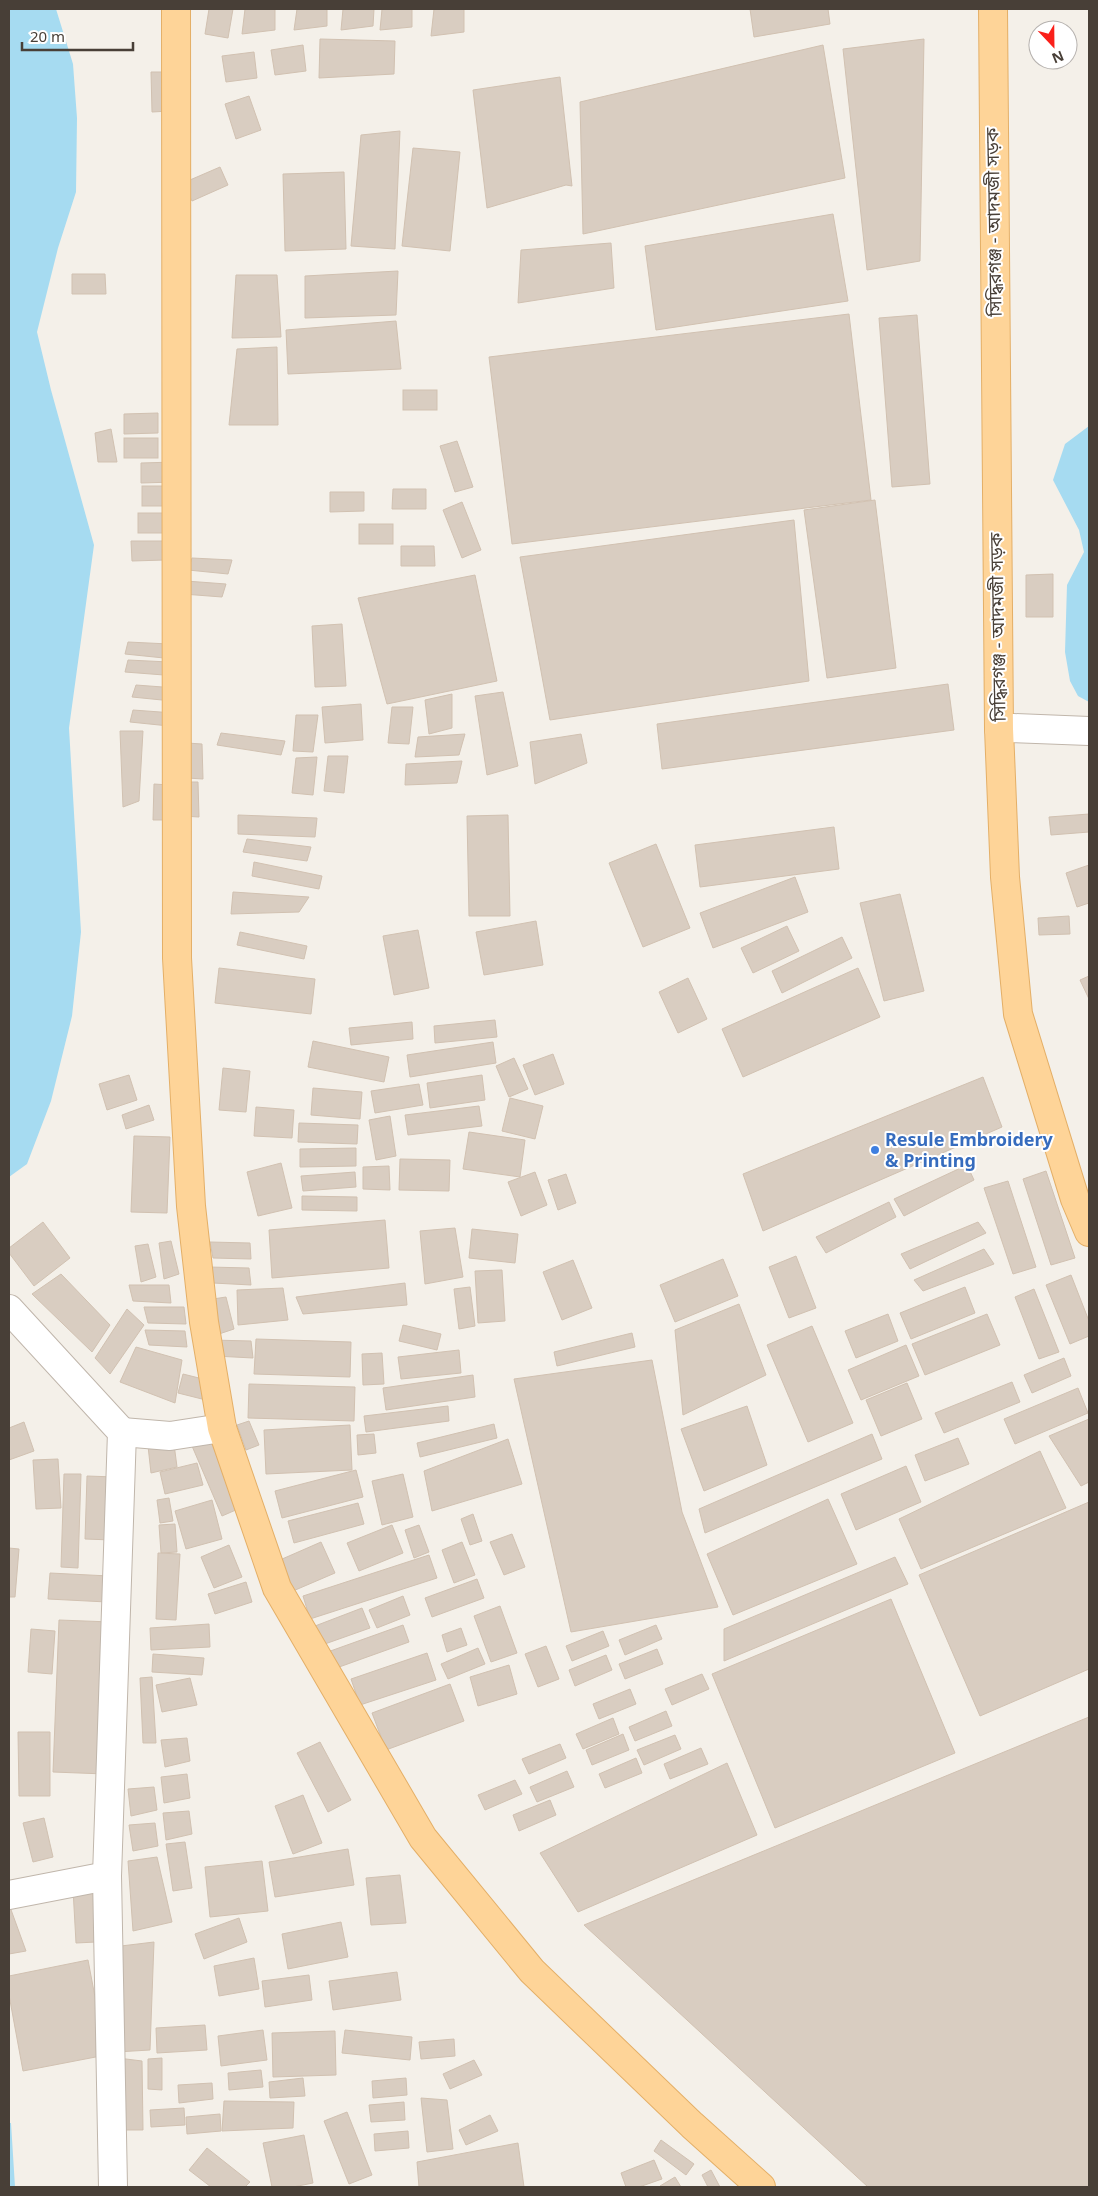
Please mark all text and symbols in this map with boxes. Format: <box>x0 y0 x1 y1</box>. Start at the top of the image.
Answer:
scale bar <box>22 20 134 52</box>
north arrow <box>1028 20 1078 70</box>
text: 20 m <box>30 26 65 46</box>
text: N <box>1049 47 1067 68</box>
street label: সিদ্ধিরগঞ্জ - আদমজী সড়ক <box>979 127 1007 318</box>
street label: সিদ্ধিরগঞ্জ - আদমজী সড়ক <box>983 532 1011 723</box>
place label: Resule Embroidery & Printing <box>885 1127 1054 1172</box>
marker: Resule Embroidery & Printing <box>869 1144 881 1156</box>

